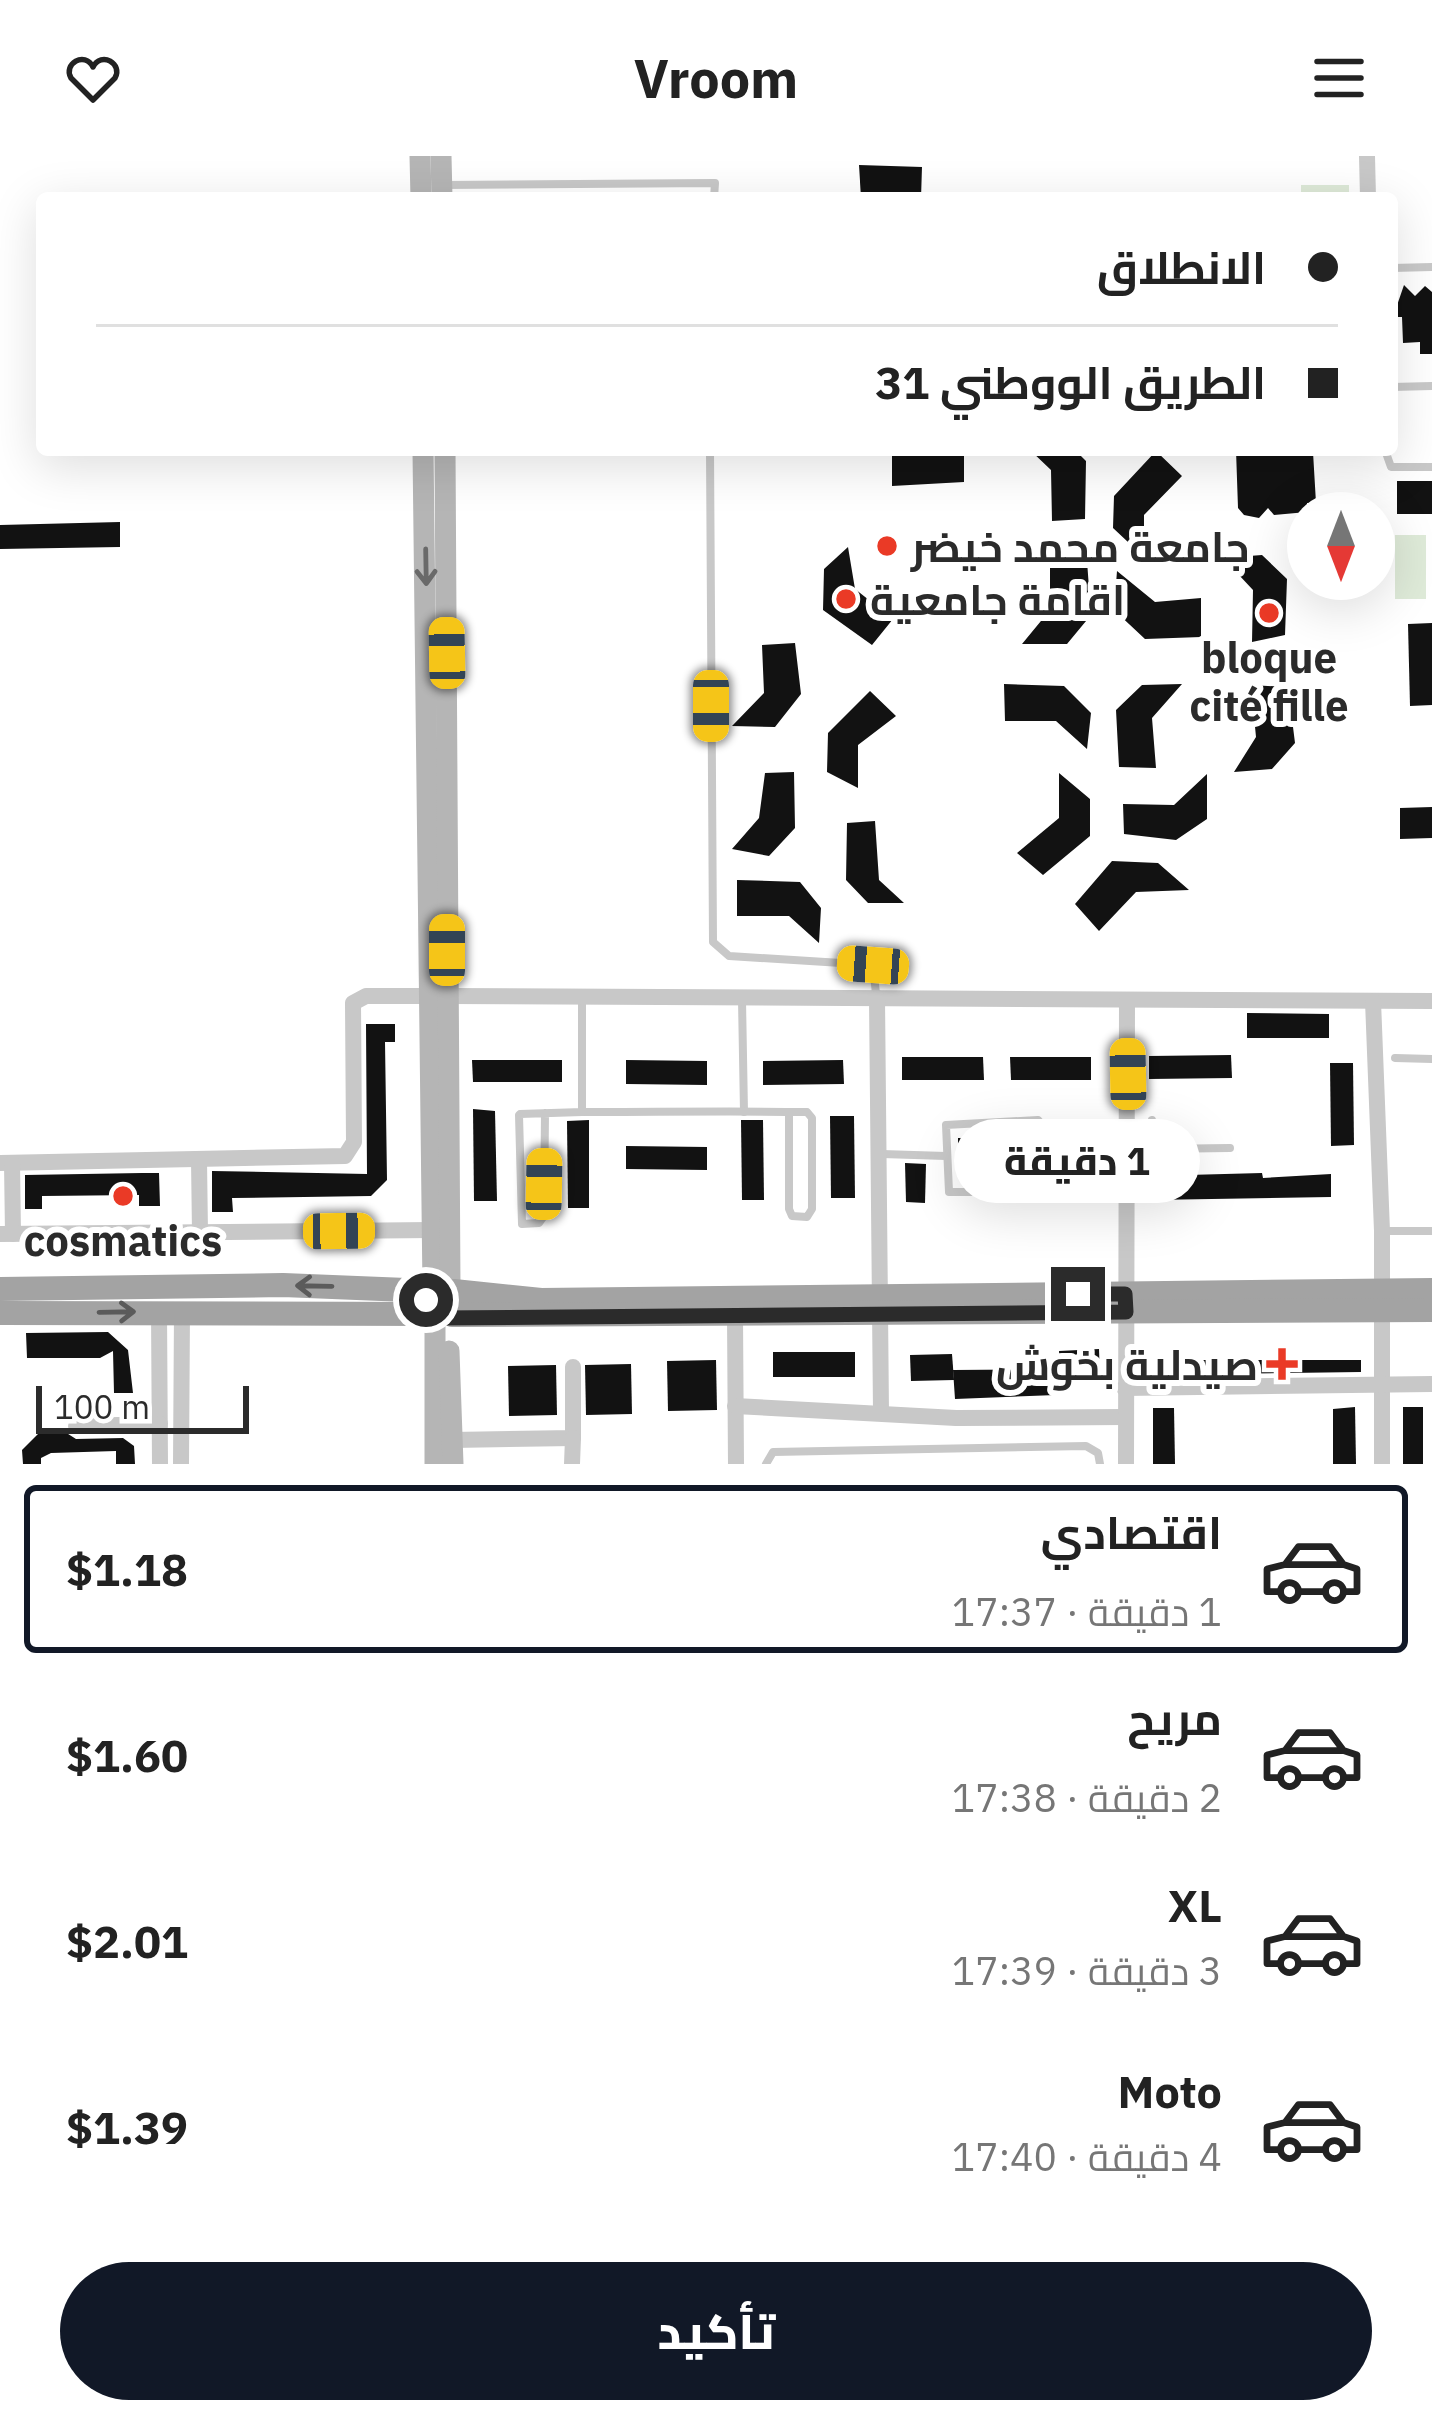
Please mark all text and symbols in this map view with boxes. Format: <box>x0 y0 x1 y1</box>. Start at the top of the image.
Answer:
text: Vroom <box>634 43 798 113</box>
icon: heart <box>60 45 126 111</box>
icon: menu <box>1306 45 1372 111</box>
text: الانطلاق <box>1097 238 1266 296</box>
text: الطريق الووطني 31 <box>875 353 1266 411</box>
north arrow <box>1287 492 1395 600</box>
map controls <box>1287 492 1395 600</box>
place label: جامعة محمد خيضر <box>910 519 1249 574</box>
marker: جامعة محمد خيضر <box>874 533 900 559</box>
one-way arrow <box>414 547 437 586</box>
place label: اقامة جامعية <box>870 572 1125 627</box>
marker: اقامة جامعية <box>833 586 859 612</box>
marker: bloque cité fille <box>1256 600 1282 626</box>
car <box>428 617 466 689</box>
place label: bloque cité fille <box>1189 630 1349 733</box>
car <box>693 670 729 742</box>
car <box>429 914 465 986</box>
car <box>836 945 910 985</box>
car <box>1109 1038 1147 1110</box>
callout: 1 دقيقة <box>955 1120 1201 1204</box>
text: 1 دقيقة <box>1004 1135 1150 1186</box>
car <box>525 1148 563 1220</box>
marker: cosmatics <box>110 1183 136 1209</box>
car <box>303 1212 375 1250</box>
place label: cosmatics <box>24 1213 222 1268</box>
route end <box>1051 1267 1105 1321</box>
route start <box>399 1273 453 1327</box>
one-way arrow <box>295 1275 334 1297</box>
one-way arrow <box>97 1300 136 1323</box>
place label: صيدلية بخوش <box>996 1337 1258 1392</box>
marker: صيدلية بخوش <box>1269 1351 1295 1377</box>
scale bar <box>36 1380 249 1433</box>
text: 100 m <box>54 1385 150 1428</box>
text: اقتصادي <box>1041 1503 1222 1561</box>
icon: car <box>1258 1515 1366 1623</box>
text: $1.18 <box>66 1540 188 1598</box>
text: 1 دقيقة · 17:37 <box>952 1586 1222 1637</box>
text: مريح <box>1127 1689 1222 1747</box>
icon: car <box>1258 1701 1366 1809</box>
text: $1.60 <box>66 1726 188 1784</box>
text: 2 دقيقة · 17:38 <box>952 1772 1222 1823</box>
text: XL <box>1168 1876 1222 1934</box>
icon: car <box>1258 1887 1366 1995</box>
text: $2.01 <box>66 1912 188 1970</box>
text: 3 دقيقة · 17:39 <box>952 1945 1222 1996</box>
text: Moto <box>1118 2062 1222 2120</box>
icon: car <box>1258 2073 1366 2181</box>
text: $1.39 <box>66 2098 188 2156</box>
text: 4 دقيقة · 17:40 <box>952 2131 1222 2182</box>
button: تأكيد <box>60 2262 1372 2400</box>

